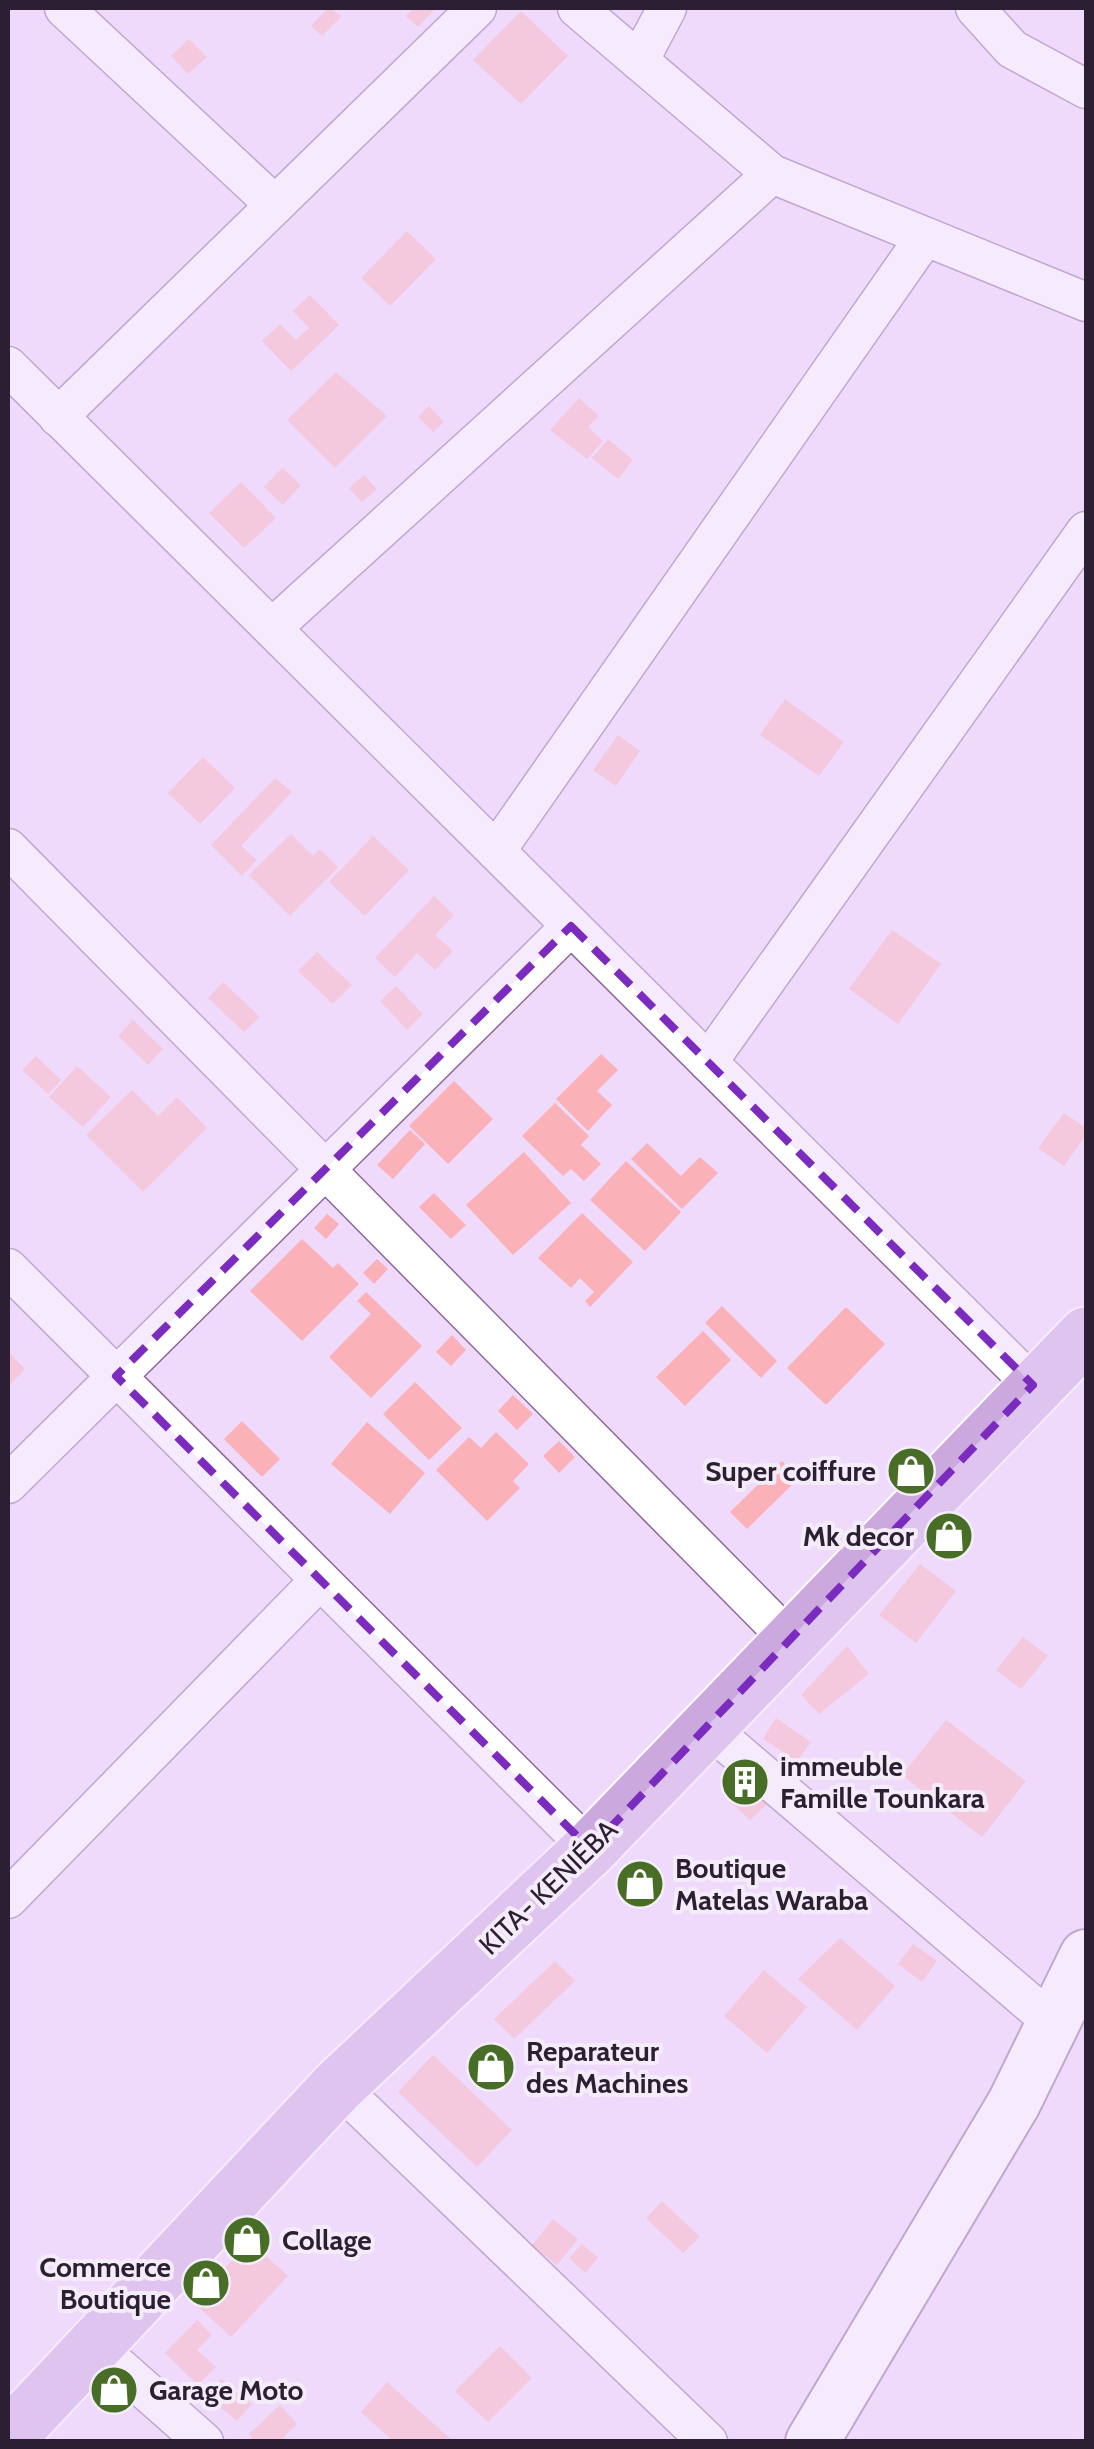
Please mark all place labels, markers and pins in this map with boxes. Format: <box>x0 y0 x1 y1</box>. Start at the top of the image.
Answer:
shop icon: Super coiffure <box>885 1445 937 1497</box>
place label: Super coiffure <box>705 1454 876 1488</box>
shop icon: Mk decor <box>923 1510 975 1562</box>
place label: Mk decor <box>803 1519 915 1553</box>
place label: immeuble Famille Tounkara <box>780 1749 985 1815</box>
building icon: immeuble Famille Tounkara <box>719 1756 771 1808</box>
place label: Boutique Matelas Waraba <box>675 1851 868 1917</box>
shop icon: Boutique Matelas Waraba <box>614 1858 666 1910</box>
place label: Reparateur des Machines <box>526 2034 688 2100</box>
shop icon: Reparateur des Machines <box>465 2041 517 2093</box>
shop icon: Collage <box>221 2214 273 2266</box>
place label: Collage <box>282 2223 372 2257</box>
place label: Commerce Boutique <box>39 2250 171 2316</box>
shop icon: Commerce Boutique <box>180 2257 232 2309</box>
shop icon: Garage Moto <box>88 2364 140 2416</box>
place label: Garage Moto <box>149 2373 304 2407</box>

